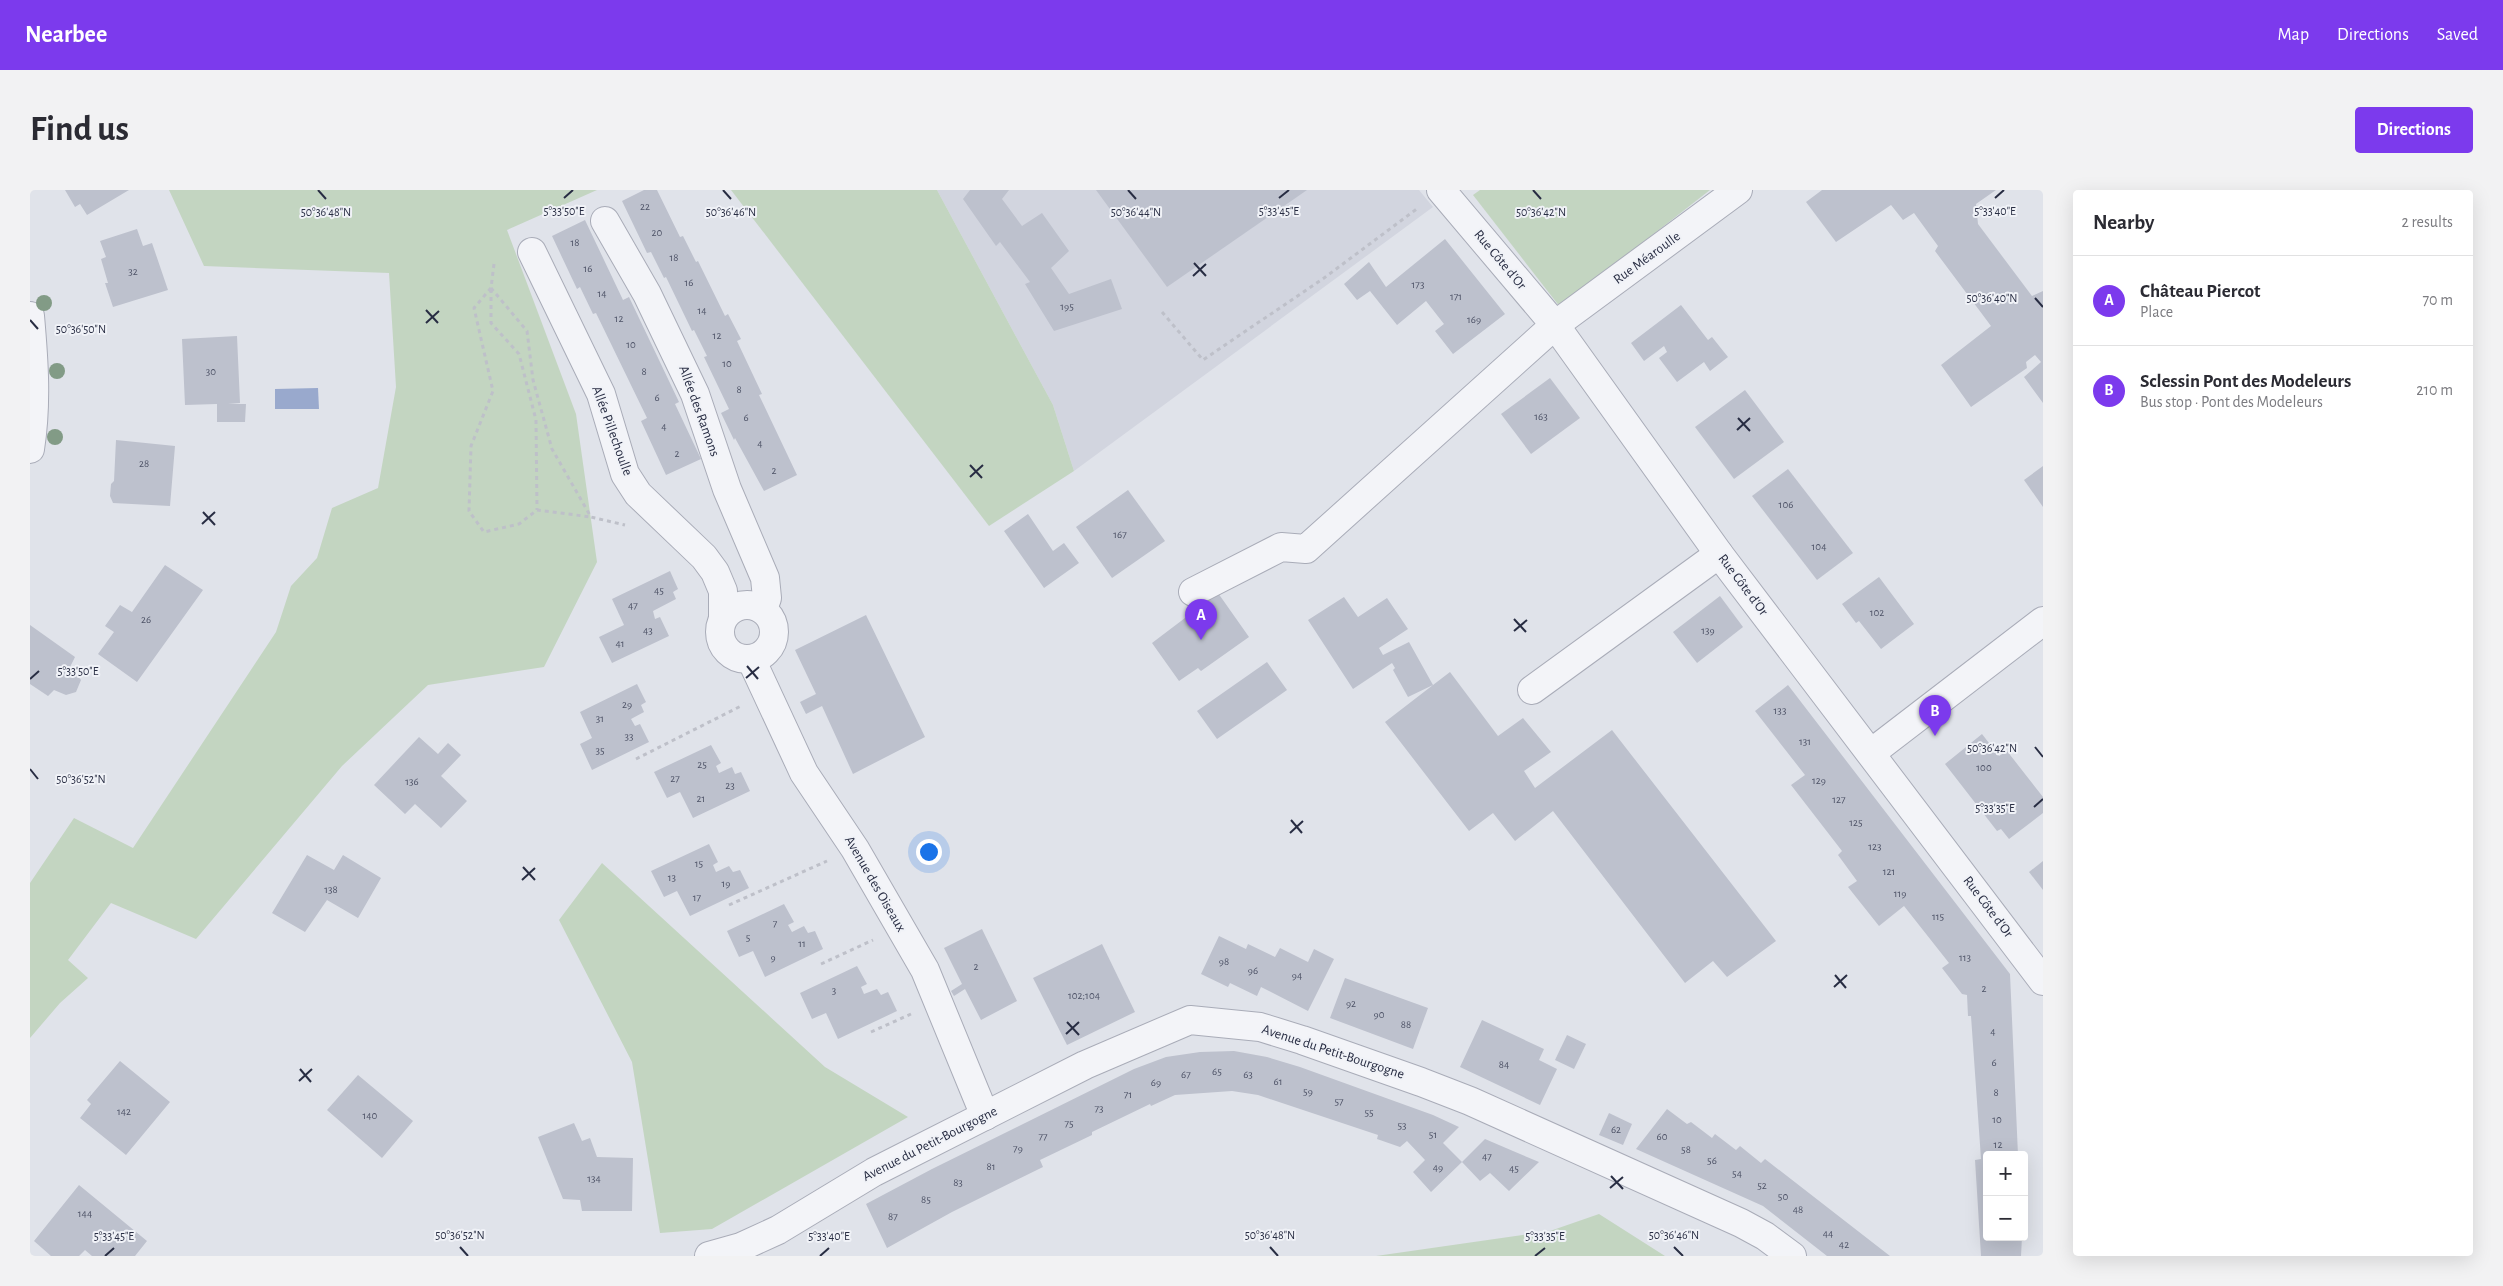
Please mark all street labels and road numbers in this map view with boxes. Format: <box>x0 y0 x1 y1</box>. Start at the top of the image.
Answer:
street label: Rue Côte d'Or <box>1471 228 1529 293</box>
street label: Rue Méaroulle <box>1611 229 1683 287</box>
street label: Allée des Ramons <box>676 364 722 458</box>
street label: Allée Pillechoulle <box>589 384 635 478</box>
street label: Rue Côte d'Or <box>1715 552 1771 619</box>
street label: Avenue des Oiseaux <box>842 834 908 934</box>
street label: Rue Côte d'Or <box>1960 874 2016 941</box>
street label: Avenue du Petit-Bourgogne <box>1260 1022 1406 1082</box>
street label: Avenue du Petit-Bourgogne <box>860 1104 1000 1184</box>

